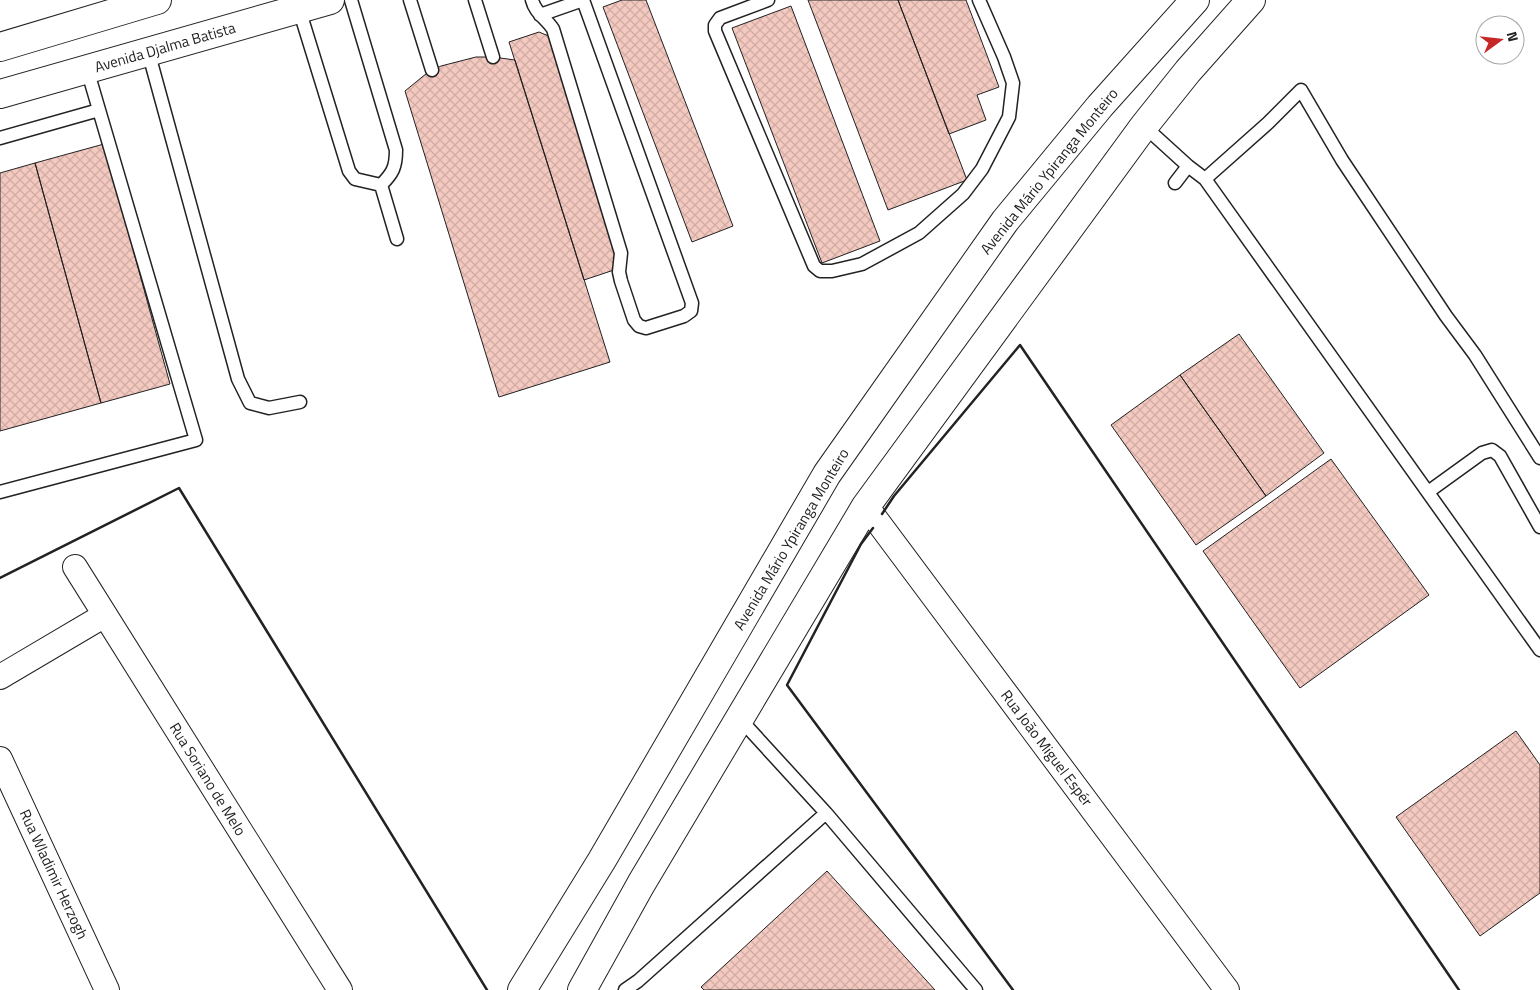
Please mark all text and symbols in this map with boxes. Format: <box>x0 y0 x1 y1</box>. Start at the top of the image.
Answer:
north arrow <box>1475 15 1525 65</box>
street label: Avenida Djalma Batista <box>92 16 239 78</box>
text: N <box>1502 29 1524 44</box>
street label: Avenida Mário Ypiranga Monteiro <box>974 83 1124 259</box>
street label: Avenida Mário Ypiranga Monteiro <box>727 444 855 634</box>
street label: Rua João Miguel Espér <box>995 685 1099 811</box>
street label: Rua Soriano de Melo <box>164 718 252 840</box>
street label: Rua Wladimir Herzogh <box>14 805 94 943</box>

